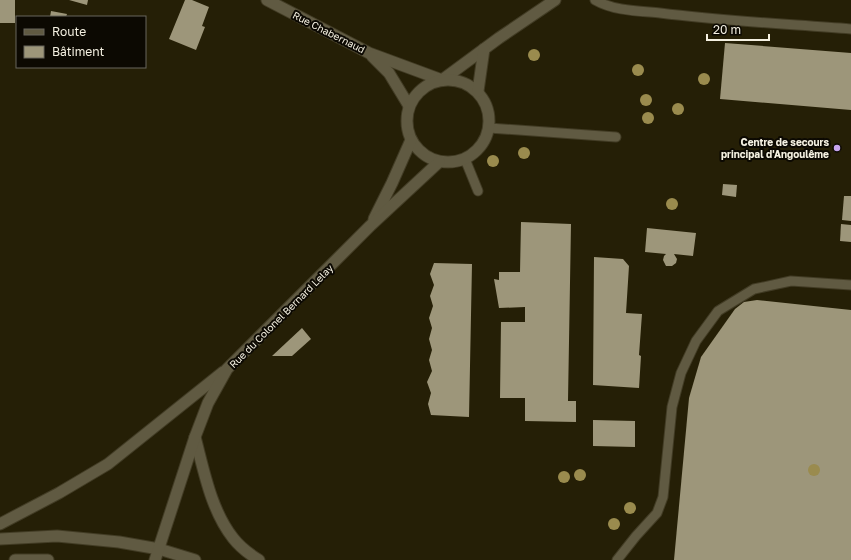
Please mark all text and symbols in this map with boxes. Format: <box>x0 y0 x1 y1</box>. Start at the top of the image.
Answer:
street label: Rue Chabernaud <box>291 9 367 55</box>
legend <box>16 16 146 68</box>
scale bar <box>707 16 769 42</box>
text: 20 m <box>713 22 741 37</box>
text: Route <box>52 24 86 39</box>
text: Bâtiment <box>52 44 105 59</box>
place label: Centre de secours principal d'Angoulême <box>721 136 829 160</box>
marker: Centre de secours principal d'Angoulême <box>832 143 842 153</box>
street label: Rue du Colonel Bernard Lelay <box>227 261 336 370</box>

